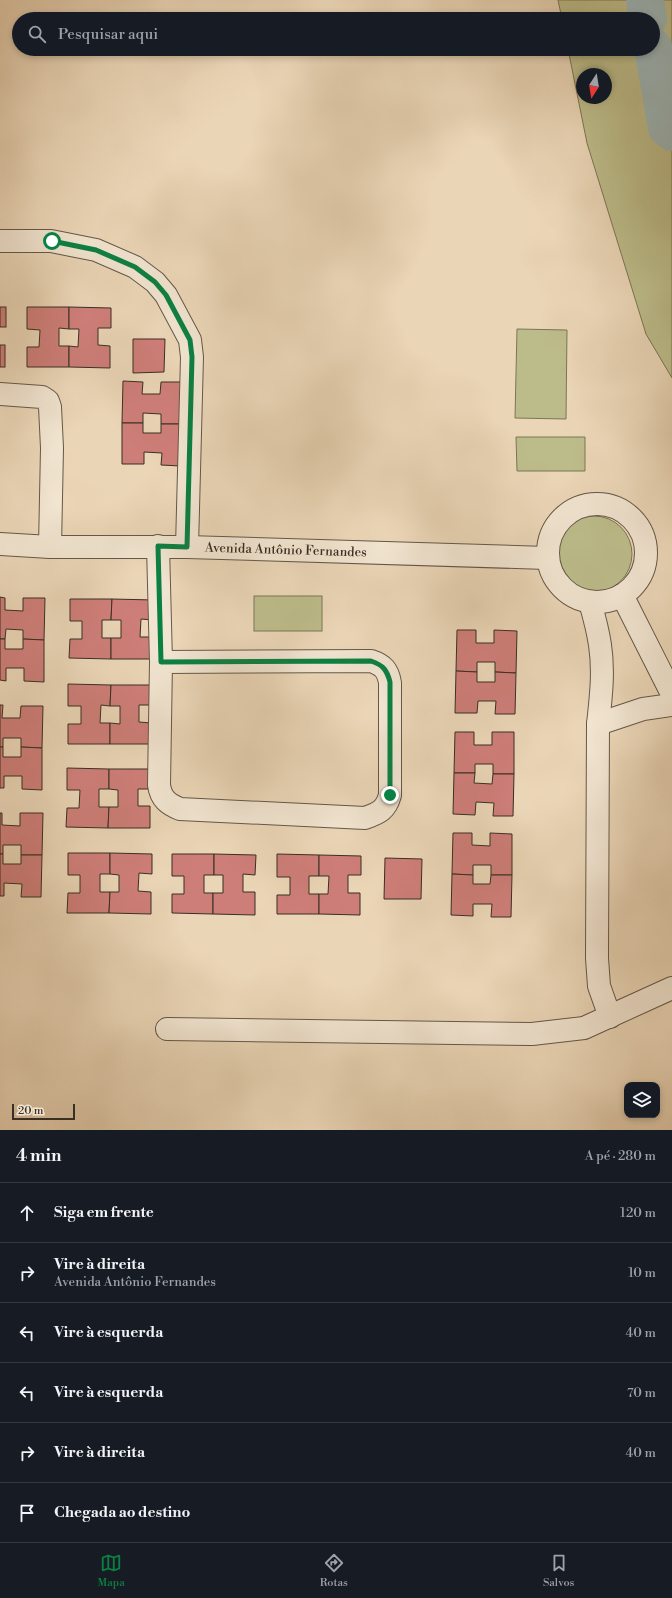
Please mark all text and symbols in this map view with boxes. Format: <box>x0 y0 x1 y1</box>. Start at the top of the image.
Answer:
search box <box>12 12 660 56</box>
icon: search <box>26 23 48 45</box>
text: Pesquisar aqui <box>58 25 158 44</box>
north arrow <box>576 68 612 104</box>
route start <box>43 232 61 250</box>
street label: Avenida Antônio Fernandes <box>204 540 367 561</box>
route end <box>381 786 399 804</box>
map controls <box>624 1082 660 1118</box>
button: layers <box>624 1082 660 1118</box>
scale bar <box>12 1102 75 1121</box>
text: 20 m <box>18 1104 43 1118</box>
text: 4 min <box>16 1145 61 1167</box>
text: A pé · 280 m <box>585 1148 656 1164</box>
icon: ahead <box>16 1202 38 1224</box>
text: Siga em frente <box>54 1203 154 1222</box>
text: 120 m <box>620 1205 656 1221</box>
text: Vire à direita <box>54 1255 145 1274</box>
icon: right <box>16 1262 38 1284</box>
text: 10 m <box>628 1265 656 1281</box>
text: Avenida Antônio Fernandes <box>54 1274 216 1290</box>
icon: left <box>16 1322 38 1344</box>
text: Vire à esquerda <box>54 1323 163 1342</box>
text: 40 m <box>626 1325 656 1341</box>
icon: left <box>16 1382 38 1404</box>
text: Vire à esquerda <box>54 1383 163 1402</box>
text: 70 m <box>627 1385 656 1401</box>
icon: right <box>16 1442 38 1464</box>
text: Vire à direita <box>54 1443 145 1462</box>
text: 40 m <box>626 1445 656 1461</box>
icon: arrive <box>16 1502 38 1524</box>
text: Chegada ao destino <box>54 1503 190 1522</box>
tab: Mapa <box>98 1552 125 1590</box>
tab: Rotas <box>320 1552 348 1590</box>
tab: Salvos <box>543 1552 574 1590</box>

